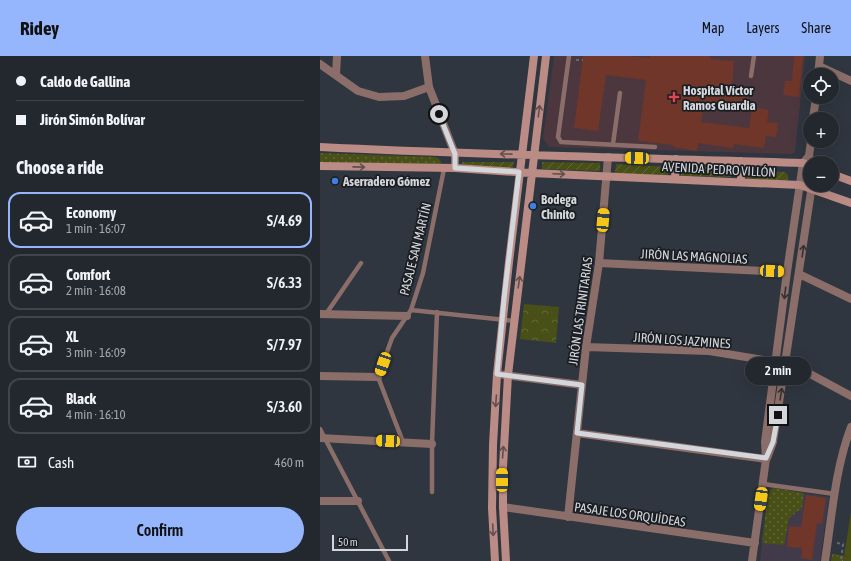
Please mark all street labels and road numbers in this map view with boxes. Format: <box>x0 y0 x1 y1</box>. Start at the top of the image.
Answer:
street label: AVENIDA PEDRO VILLÓN <box>662 159 776 180</box>
street label: PASAJE SAN MARTÍN <box>397 201 434 297</box>
street label: JIRÓN LAS MAGNOLIAS <box>640 246 748 267</box>
street label: JIRÓN LAS TRINITARIAS <box>565 255 596 366</box>
street label: JIRÓN LOS JAZMINES <box>633 330 732 351</box>
street label: PASAJE LOS ORQUÍDEAS <box>573 499 687 530</box>

